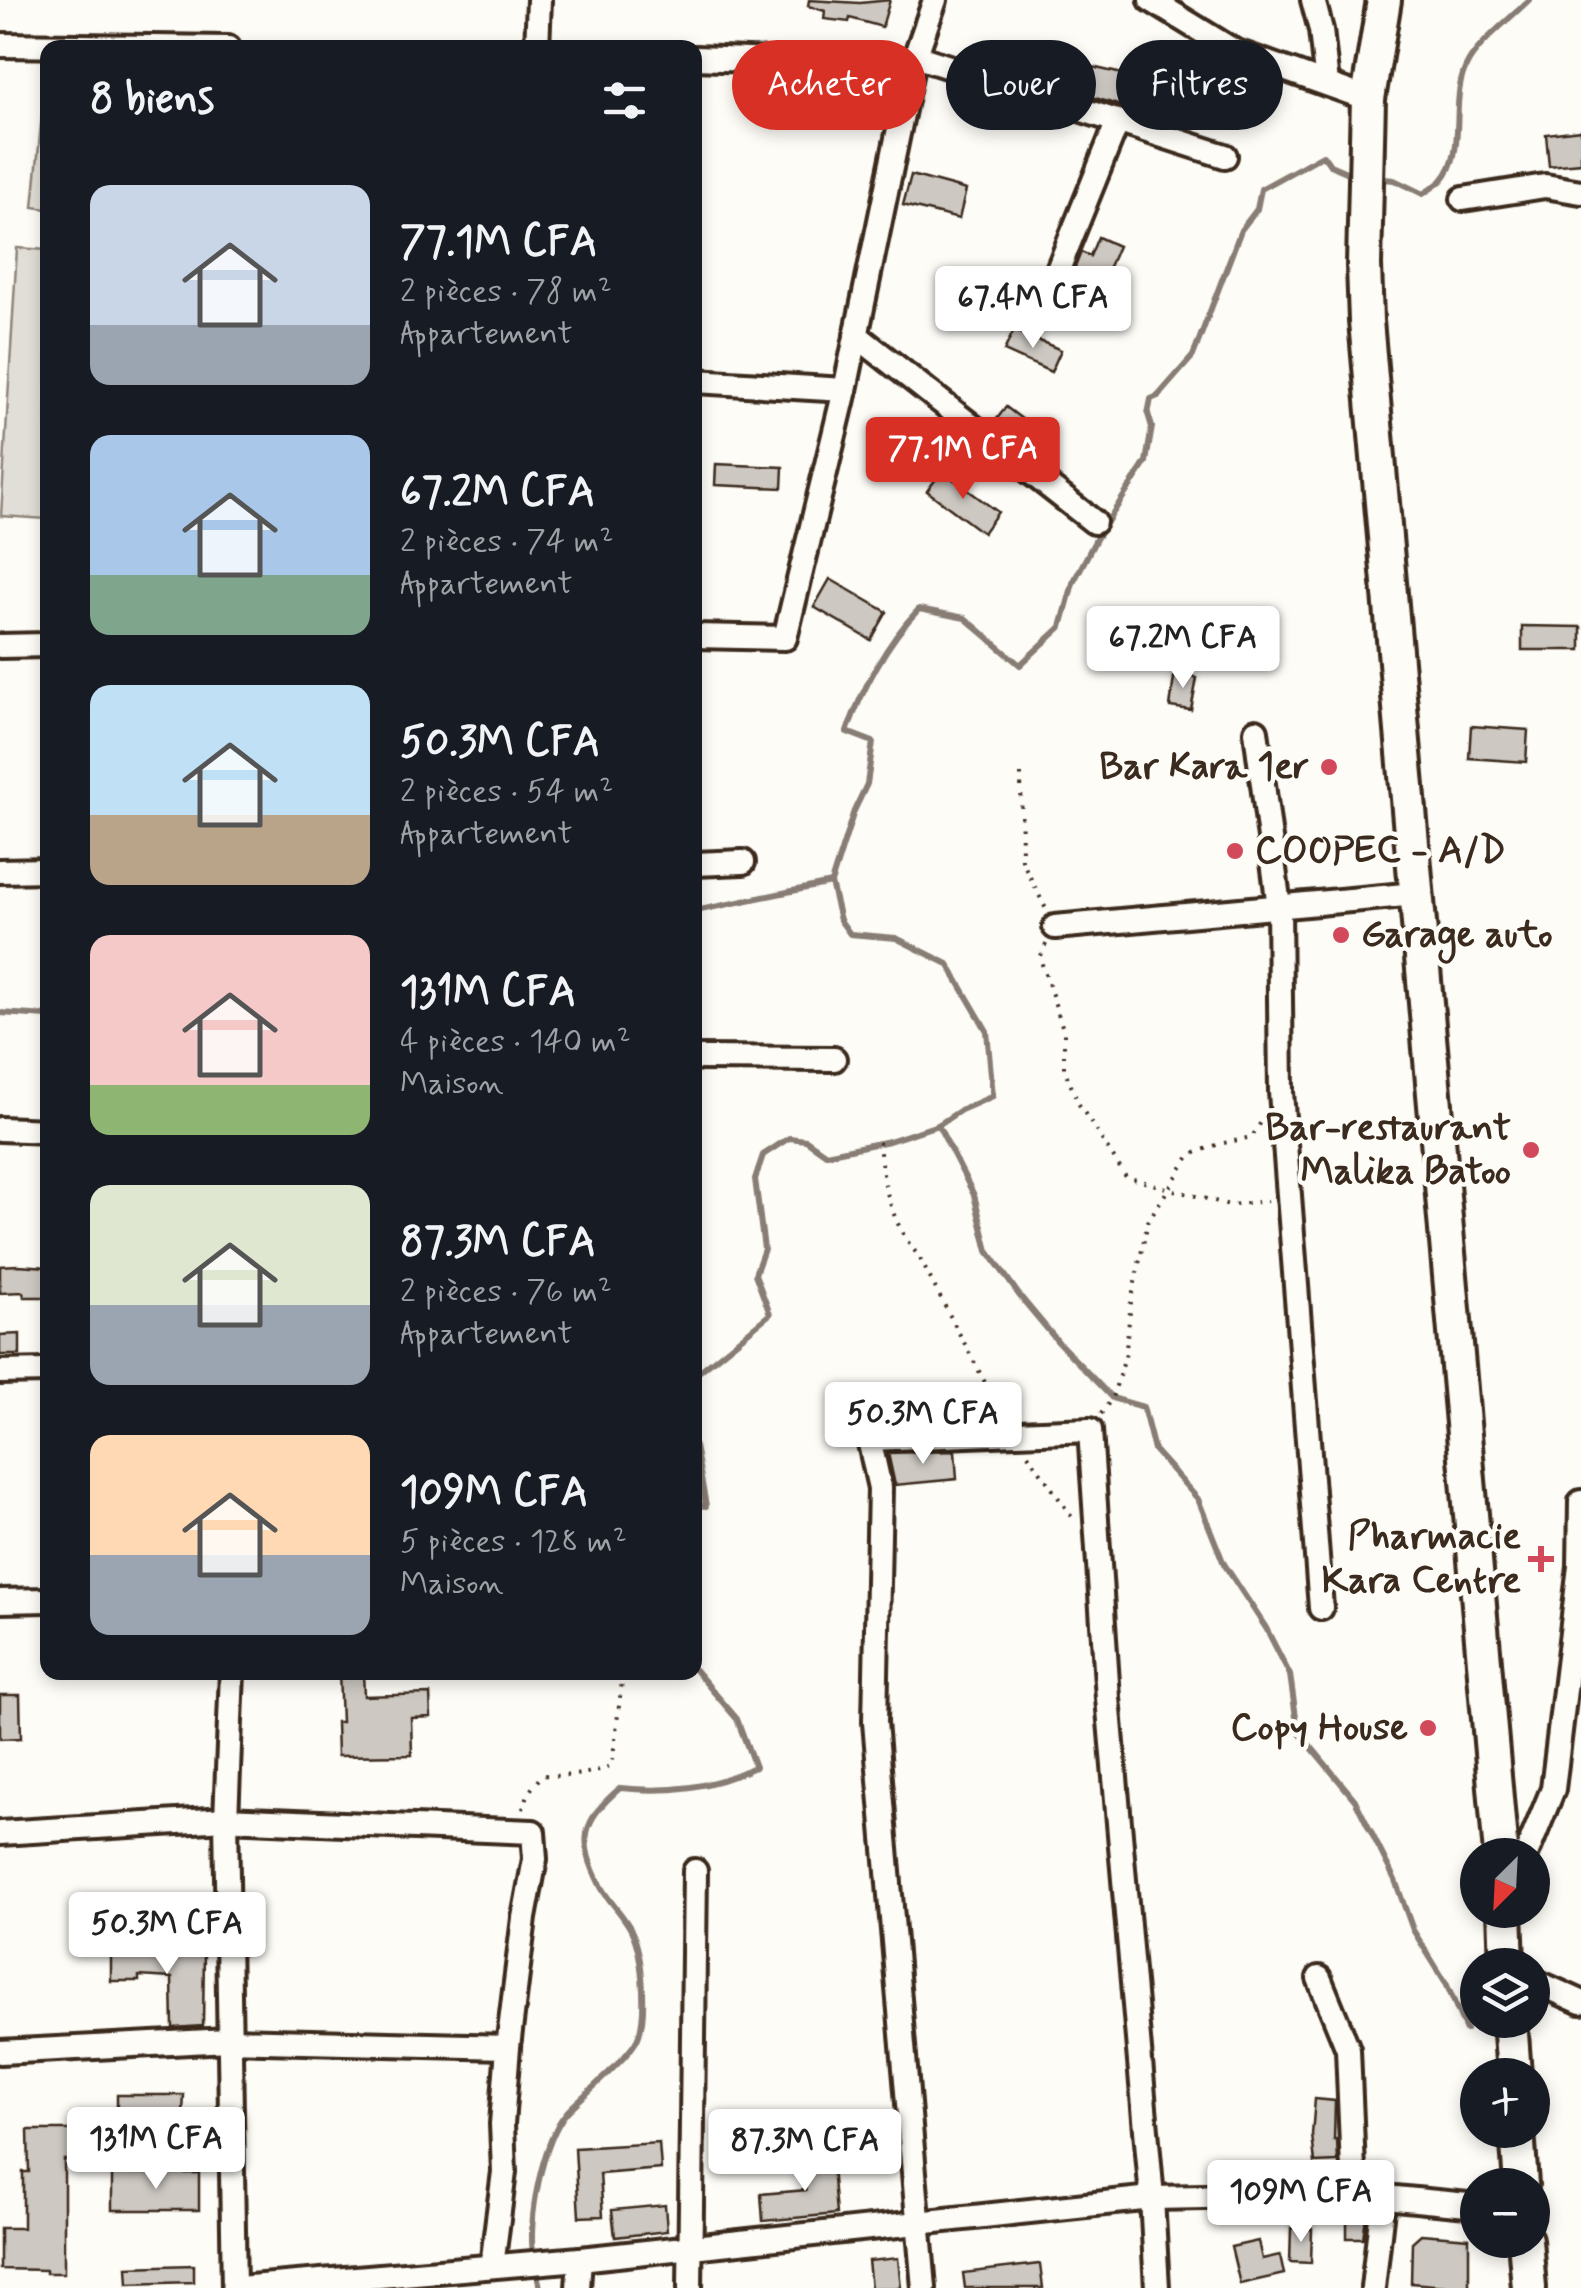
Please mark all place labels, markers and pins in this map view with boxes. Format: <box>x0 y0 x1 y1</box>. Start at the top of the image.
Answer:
pin: 67.4M CFA <box>919 266 1147 351</box>
pin: 77.1M CFA <box>849 417 1077 502</box>
pin: 67.2M CFA <box>1069 606 1297 691</box>
place label: Bar Kara 1er <box>1099 743 1309 792</box>
marker: Bar Kara 1er <box>1318 756 1340 778</box>
place label: COOPEC - A/D <box>1255 827 1506 876</box>
marker: COOPEC - A/D <box>1224 840 1246 862</box>
place label: Garage auto <box>1361 911 1553 964</box>
marker: Garage auto <box>1330 924 1352 946</box>
place label: Bar-restaurant Malika Batoo <box>1265 1104 1511 1197</box>
marker: Bar-restaurant Malika Batoo <box>1520 1139 1542 1161</box>
pin: 50.3M CFA <box>809 1382 1037 1467</box>
place label: Pharmacie Kara Centre <box>1321 1513 1521 1606</box>
marker: Pharmacie Kara Centre <box>1530 1548 1552 1570</box>
place label: Copy House <box>1230 1704 1408 1753</box>
marker: Copy House <box>1417 1717 1439 1739</box>
pin: 50.3M CFA <box>53 1892 281 1977</box>
pin: 131M CFA <box>53 2107 259 2192</box>
pin: 87.3M CFA <box>691 2109 919 2194</box>
pin: 109M CFA <box>1198 2160 1404 2245</box>

